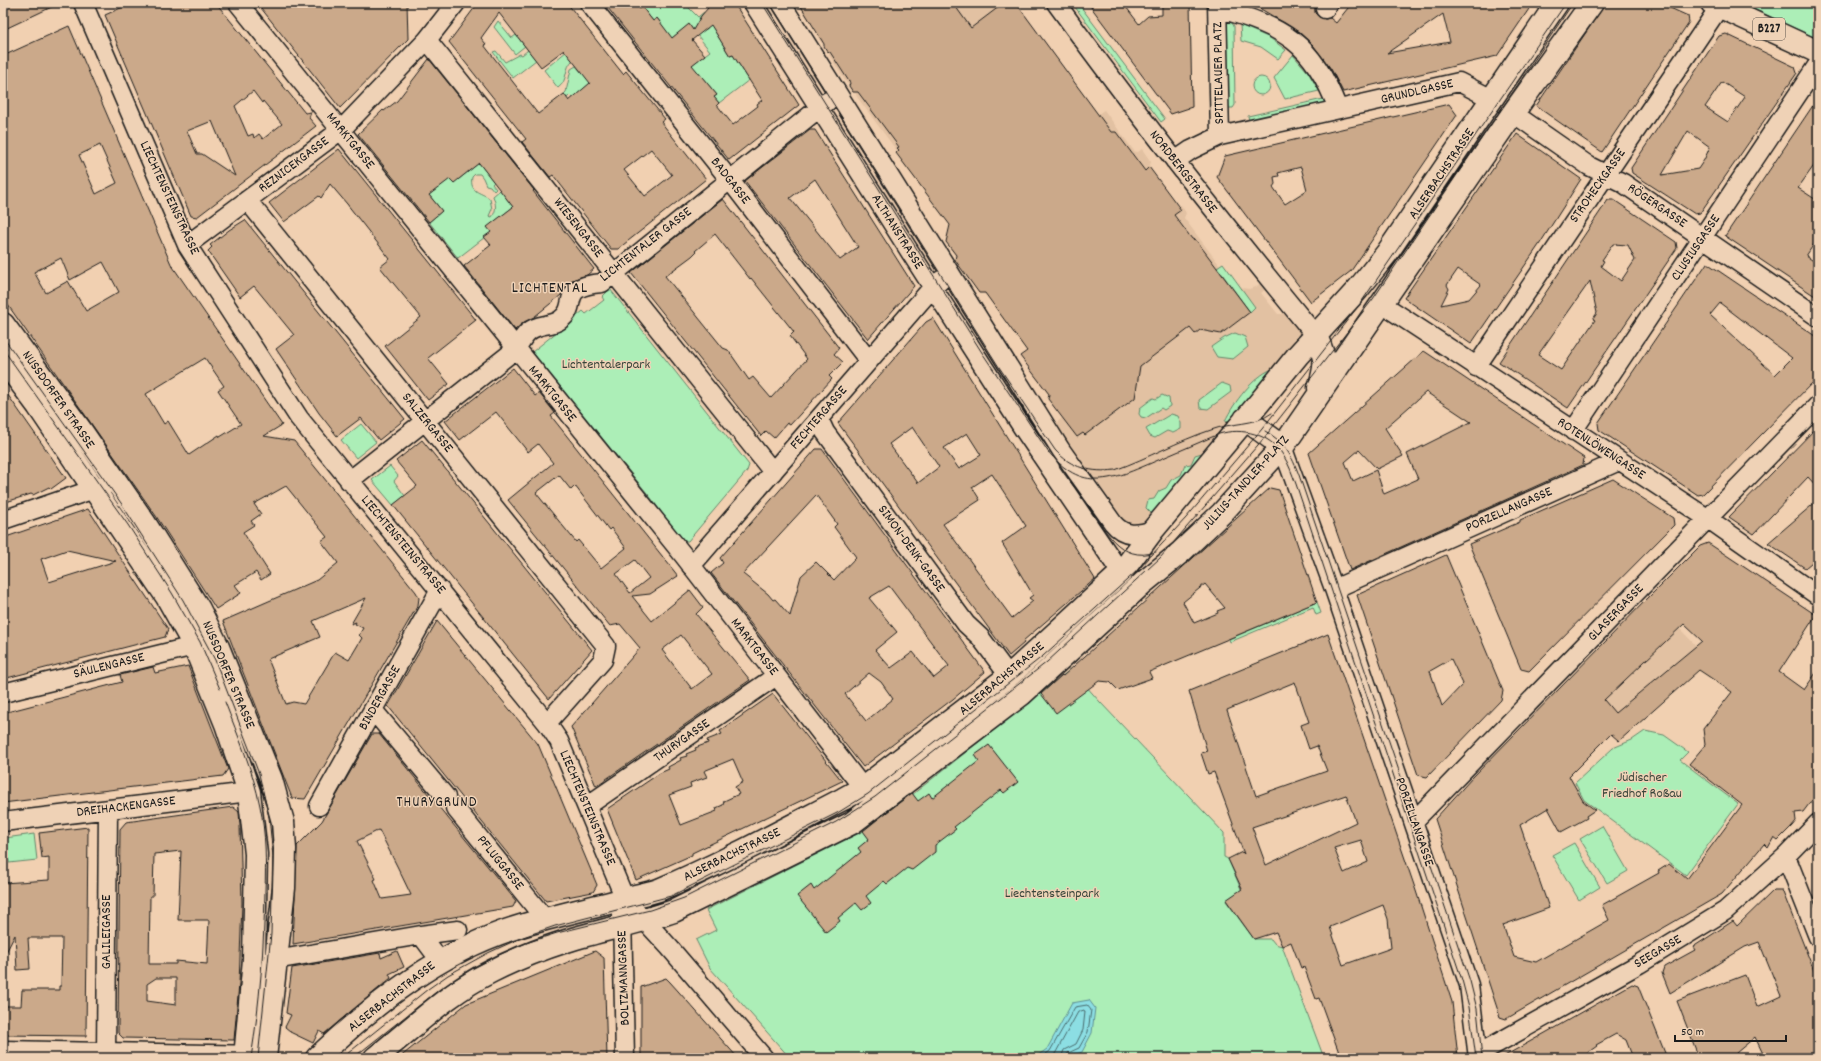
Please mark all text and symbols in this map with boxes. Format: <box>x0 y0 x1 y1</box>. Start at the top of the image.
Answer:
road number: B227 <box>1753 18 1785 40</box>
street label: SPITTELAUER PLATZ <box>1208 21 1230 124</box>
street label: GRUNDLGASSE <box>1379 74 1456 110</box>
street label: MARKTGASSE <box>321 108 380 174</box>
street label: ALSERBACHSTRASSE <box>1404 124 1480 224</box>
street label: NORDBERGSTRASSE <box>1144 126 1222 218</box>
street label: REZNICEKGASSE <box>255 131 334 198</box>
street label: LIECHTENSTEINSTRASSE <box>134 138 204 259</box>
street label: STROHECKGASSE <box>1565 144 1631 227</box>
street label: BADGASSE <box>705 153 755 209</box>
street label: RÖGERGASSE <box>1623 179 1691 234</box>
street label: ALTHANSTRASSE <box>866 190 929 274</box>
street label: WIESENGASSE <box>548 194 608 263</box>
street label: LICHTENTALER GASSE <box>596 202 697 287</box>
street label: CLUSIUSGASSE <box>1666 210 1726 285</box>
district label: LICHTENTAL <box>512 278 588 300</box>
street label: NUSSDORFER STRASSE <box>17 347 100 454</box>
park label: Lichtentalerpark <box>562 355 651 375</box>
street label: MARKTGASSE <box>523 361 582 427</box>
street label: FECHTERGASSE <box>786 381 853 454</box>
street label: SALZERGASSE <box>396 389 458 458</box>
street label: ROTENLÖWENGASSE <box>1553 413 1650 485</box>
street label: JULIUS-TANDLER-PLATZ <box>1198 430 1295 535</box>
street label: PORZELLANGASSE <box>1462 482 1556 538</box>
street label: LIECHTENSTEINSTRASSE <box>356 491 451 599</box>
street label: SIMON-DENK-GASSE <box>872 501 950 597</box>
street label: GLASERGASSE <box>1583 579 1649 646</box>
street label: MARKTGASSE <box>725 614 783 681</box>
street label: NUSSDORFER STRASSE <box>196 618 260 733</box>
street label: ALSERBACHSTRASSE <box>955 637 1050 721</box>
street label: SÄULENGASSE <box>71 647 147 684</box>
street label: BINDERGASSE <box>354 661 406 734</box>
street label: THURYGASSE <box>650 714 715 768</box>
street label: LIECHTENSTEINSTRASSE <box>554 747 621 869</box>
park label: Jüdischer Friedhof Roßau <box>1602 768 1682 804</box>
street label: PORZELLANGASSE <box>1389 775 1439 870</box>
street label: DREIHACKENGASSE <box>75 791 177 823</box>
district label: THURYGRUND <box>397 792 477 814</box>
street label: ALSERBACHSTRASSE <box>680 822 785 887</box>
street label: PFLUGGASSE <box>472 831 529 895</box>
park label: Liechtensteinpark <box>1005 884 1099 904</box>
street label: GALILEIGASSE <box>97 894 117 969</box>
street label: BOLTZMANNGASSE <box>612 929 636 1026</box>
street label: SEEGASSE <box>1630 930 1686 974</box>
street label: ALSERBACHSTRASSE <box>344 956 440 1038</box>
scale bar <box>1675 1017 1786 1043</box>
text: 50 m <box>1681 1024 1704 1041</box>

